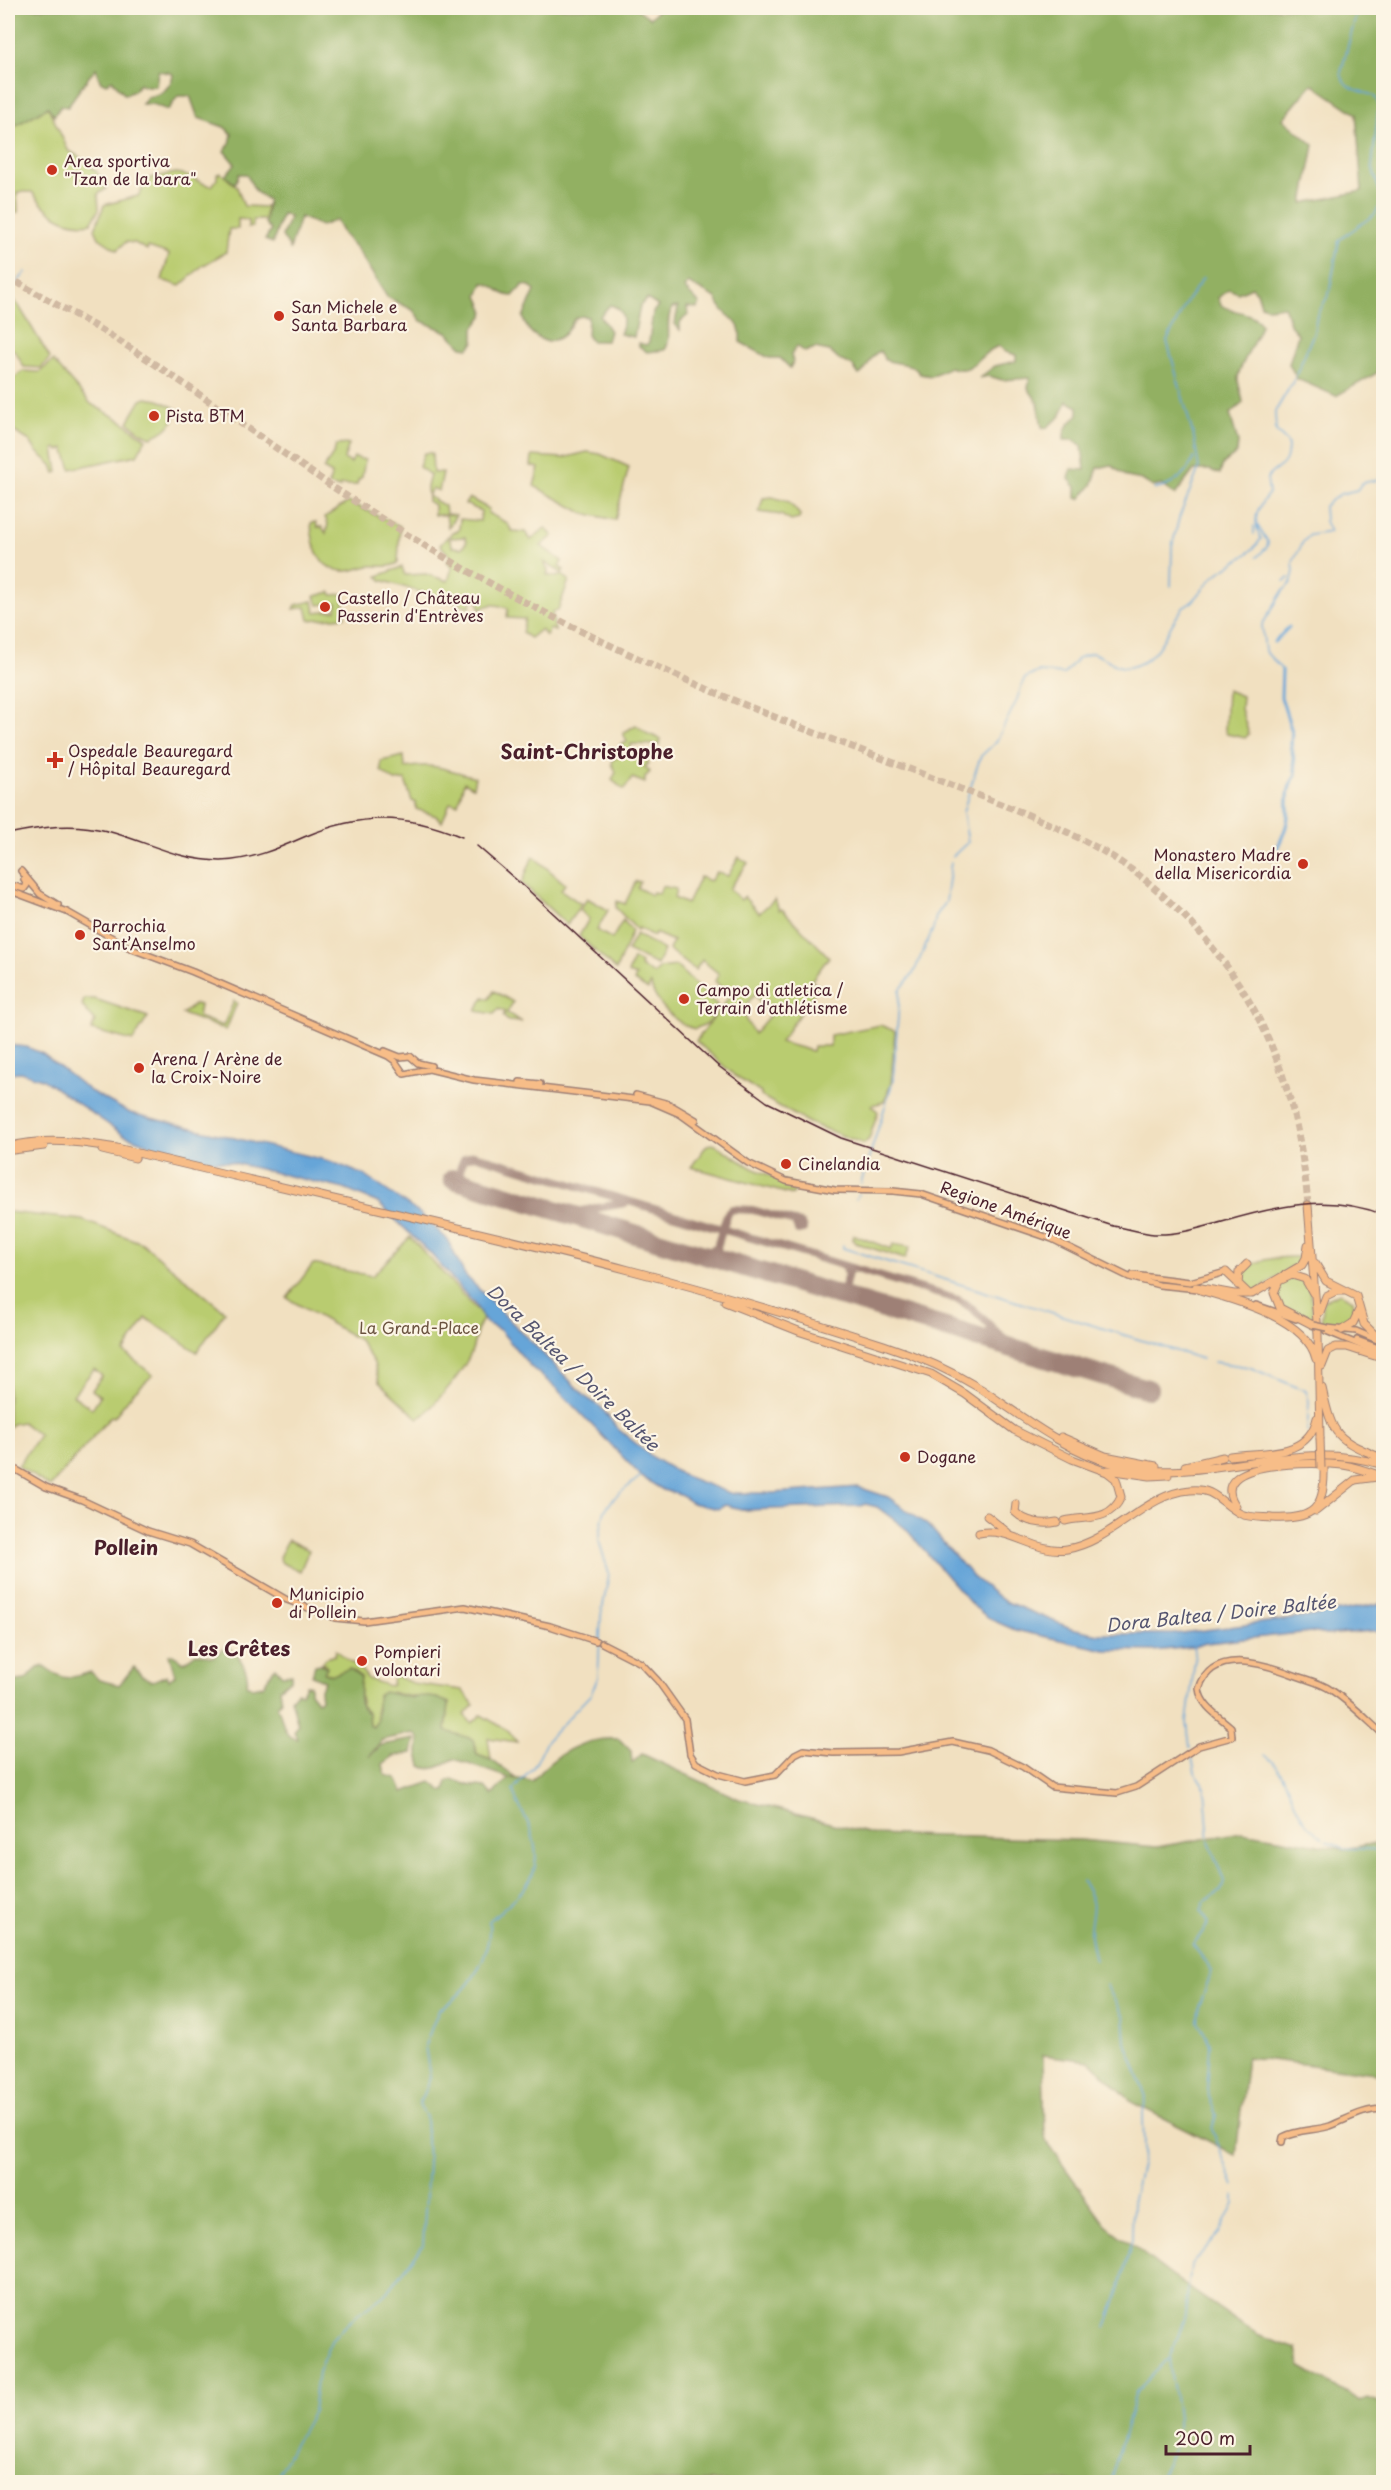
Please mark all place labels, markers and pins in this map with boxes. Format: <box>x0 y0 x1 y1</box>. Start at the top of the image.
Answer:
place label: Area sportiva "Tzan de la bara" <box>64 148 197 190</box>
marker: Area sportiva "Tzan de la bara" <box>45 163 59 177</box>
place label: San Michele e Santa Barbara <box>291 294 407 336</box>
marker: San Michele e Santa Barbara <box>272 309 286 323</box>
place label: Pista BTM <box>166 403 245 427</box>
marker: Pista BTM <box>147 409 161 423</box>
place label: Castello / Château Passerin d'Entrèves <box>337 585 484 627</box>
marker: Castello / Château Passerin d'Entrèves <box>318 600 332 614</box>
place label: Ospedale Beauregard / Hôpital Beauregard <box>68 738 233 780</box>
marker: Ospedale Beauregard / Hôpital Beauregard <box>46 751 64 769</box>
place label: Monastero Madre della Misericordia <box>1153 842 1292 884</box>
marker: Monastero Madre della Misericordia <box>1296 857 1310 871</box>
place label: Parrochia Sant’Anselmo <box>92 913 196 955</box>
marker: Parrochia Sant’Anselmo <box>73 928 87 942</box>
place label: Campo di atletica / Terrain d'athlétisme <box>696 977 847 1019</box>
marker: Campo di atletica / Terrain d'athlétisme <box>677 992 691 1006</box>
place label: Arena / Arène de la Croix-Noire <box>151 1046 283 1088</box>
marker: Arena / Arène de la Croix-Noire <box>132 1061 146 1075</box>
place label: Cinelandia <box>798 1151 880 1175</box>
marker: Cinelandia <box>779 1157 793 1171</box>
place label: Dogane <box>917 1444 976 1468</box>
marker: Dogane <box>898 1450 912 1464</box>
place label: Municipio di Pollein <box>289 1581 364 1623</box>
marker: Municipio di Pollein <box>270 1596 284 1610</box>
place label: Pompieri volontari <box>374 1639 441 1681</box>
marker: Pompieri volontari <box>355 1654 369 1668</box>

